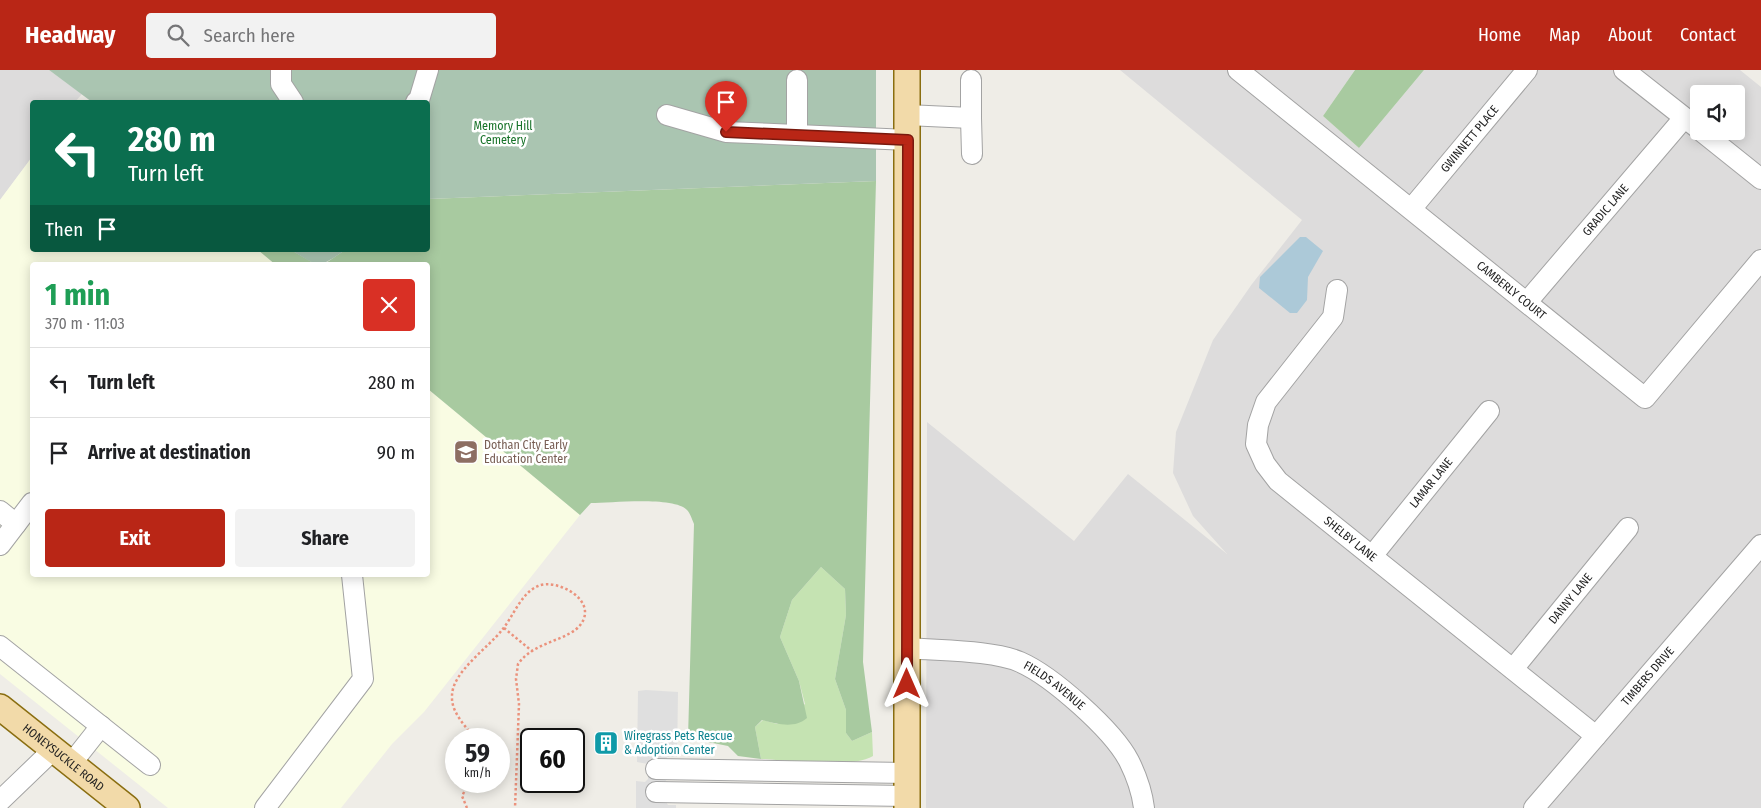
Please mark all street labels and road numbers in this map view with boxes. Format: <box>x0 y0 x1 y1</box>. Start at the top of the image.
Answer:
street label: GWINNETT PLACE <box>1438 102 1502 175</box>
street label: GRADIC LANE <box>1580 181 1632 239</box>
street label: CAMBERLY COURT <box>1474 258 1549 323</box>
street label: LAMAR LANE <box>1407 455 1456 511</box>
street label: SHELBY LANE <box>1321 514 1380 565</box>
street label: DANNY LANE <box>1546 570 1595 627</box>
street label: TIMBERS DRIVE <box>1618 644 1677 709</box>
street label: FIELDS AVENUE <box>1021 658 1088 713</box>
street label: HONEYSUCKLE ROAD <box>20 721 107 794</box>

